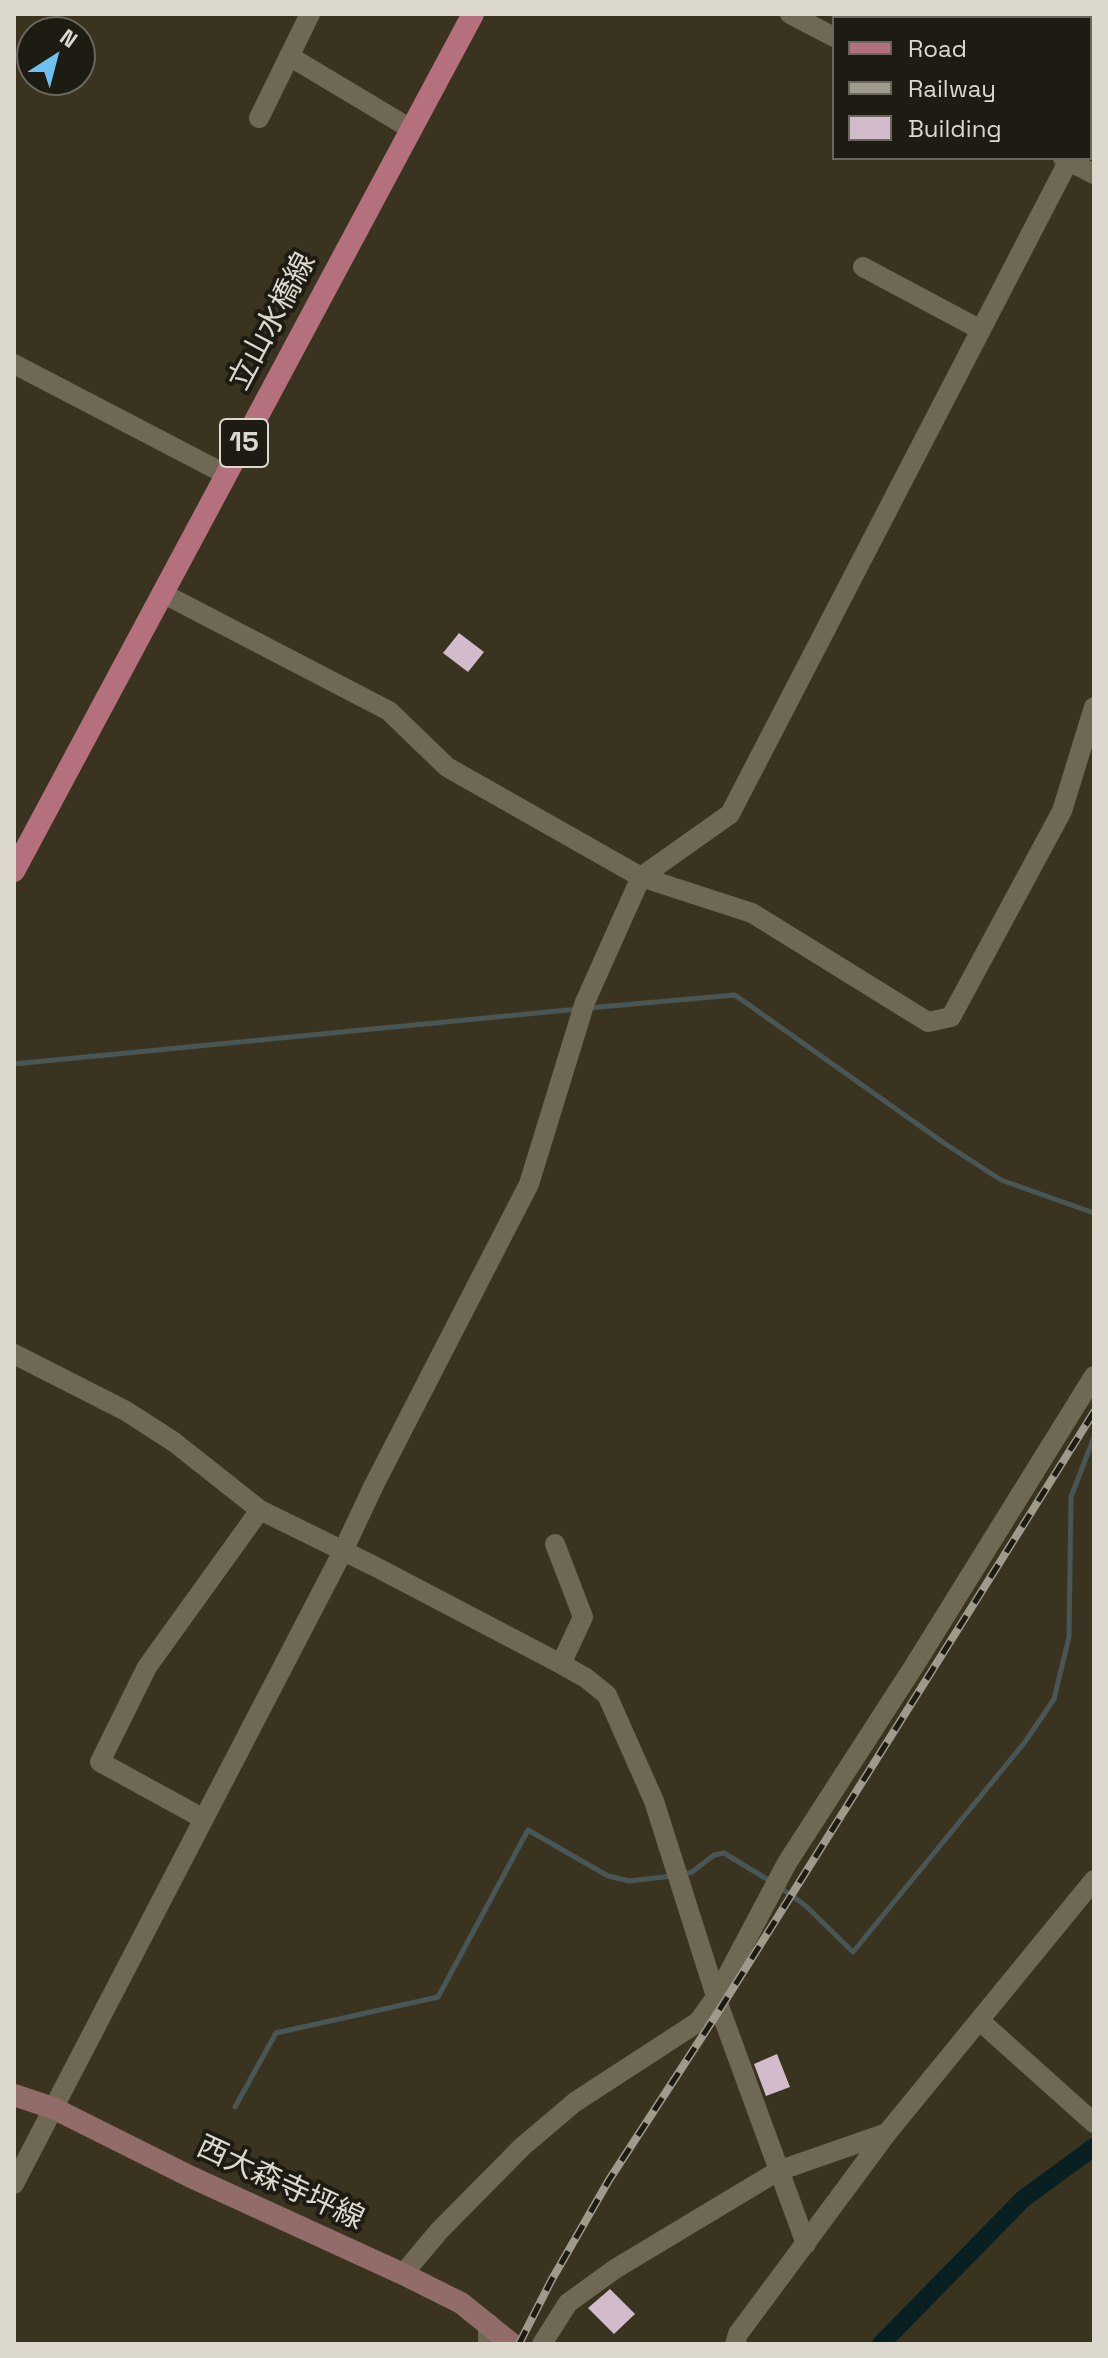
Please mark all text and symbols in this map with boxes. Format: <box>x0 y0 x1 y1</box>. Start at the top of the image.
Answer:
north arrow <box>16 16 96 96</box>
legend <box>832 16 1092 160</box>
text: N <box>55 23 83 54</box>
text: Road <box>908 33 967 64</box>
text: Railway <box>908 73 996 104</box>
text: Building <box>908 113 1002 144</box>
street label: 立山水橋線 <box>222 247 324 397</box>
road number: 15 <box>220 419 268 467</box>
street label: 西大森寺坪線 <box>191 2130 369 2238</box>

